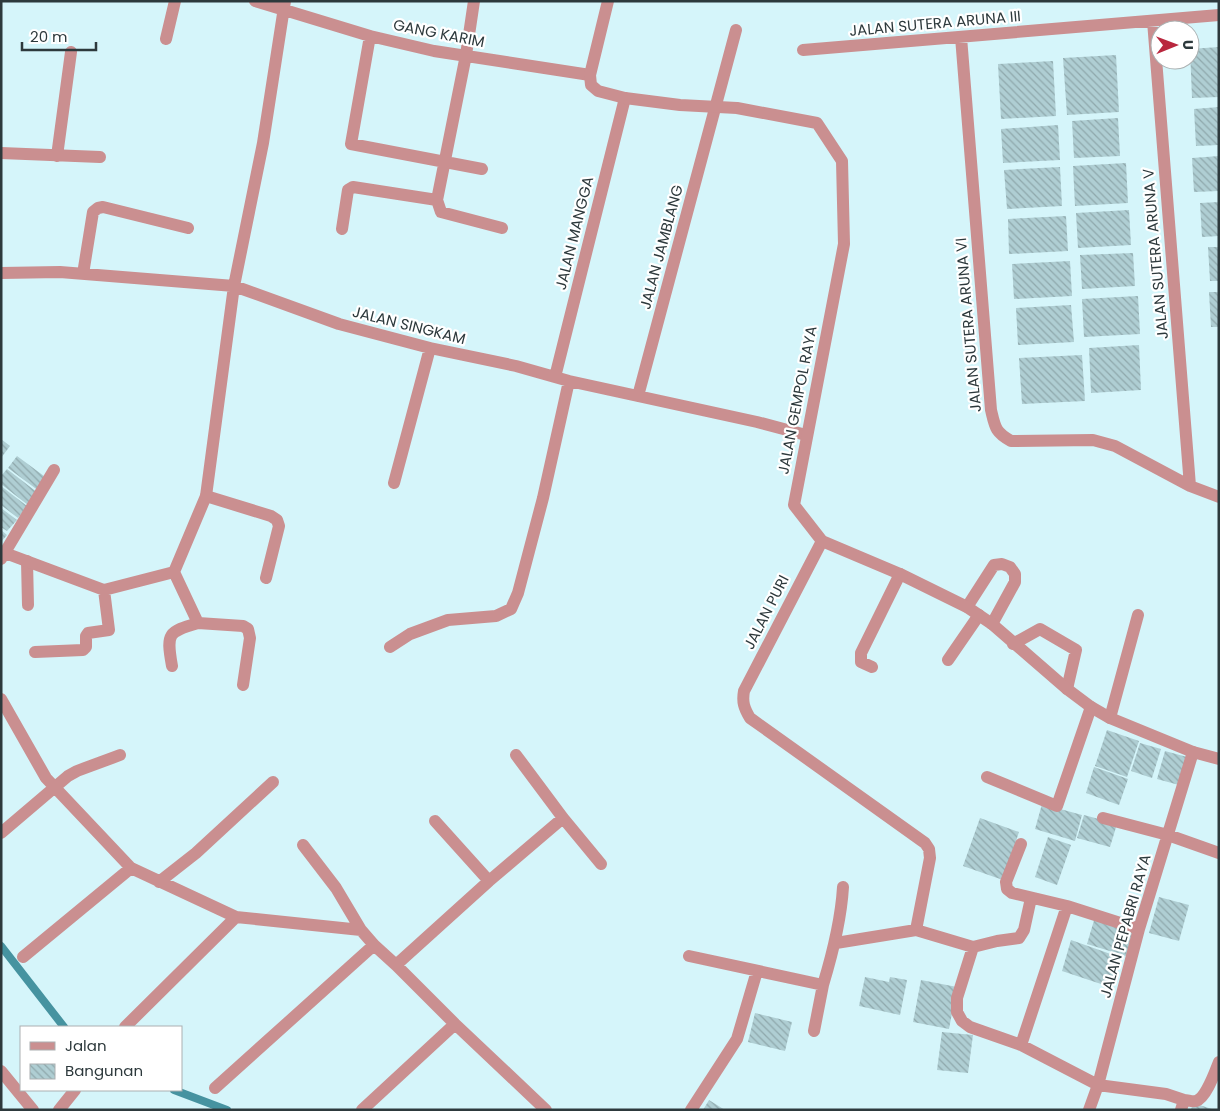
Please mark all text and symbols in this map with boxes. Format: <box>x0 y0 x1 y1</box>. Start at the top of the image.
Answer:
street label: JALAN SUTERA ARUNA III <box>848 5 1022 41</box>
street label: GANG KARIM <box>391 14 487 52</box>
scale bar <box>22 20 96 52</box>
north arrow <box>1150 20 1200 70</box>
text: 20 m <box>30 26 68 47</box>
text: U <box>1178 40 1198 50</box>
street label: JALAN SUTERA ARUNA V <box>1137 168 1173 340</box>
street label: JALAN MANGGA <box>550 174 598 292</box>
street label: JALAN JAMBLANG <box>634 182 688 312</box>
street label: JALAN SUTERA ARUNA VI <box>950 237 986 413</box>
street label: JALAN SINGKAM <box>350 301 468 349</box>
street label: JALAN GEMPOL RAYA <box>772 324 822 476</box>
street label: JALAN PURI <box>738 571 794 653</box>
street label: JALAN PEPABRI RAYA <box>1094 852 1156 1000</box>
legend <box>20 1026 182 1091</box>
text: Jalan <box>65 1035 107 1056</box>
text: Bangunan <box>65 1060 143 1081</box>

